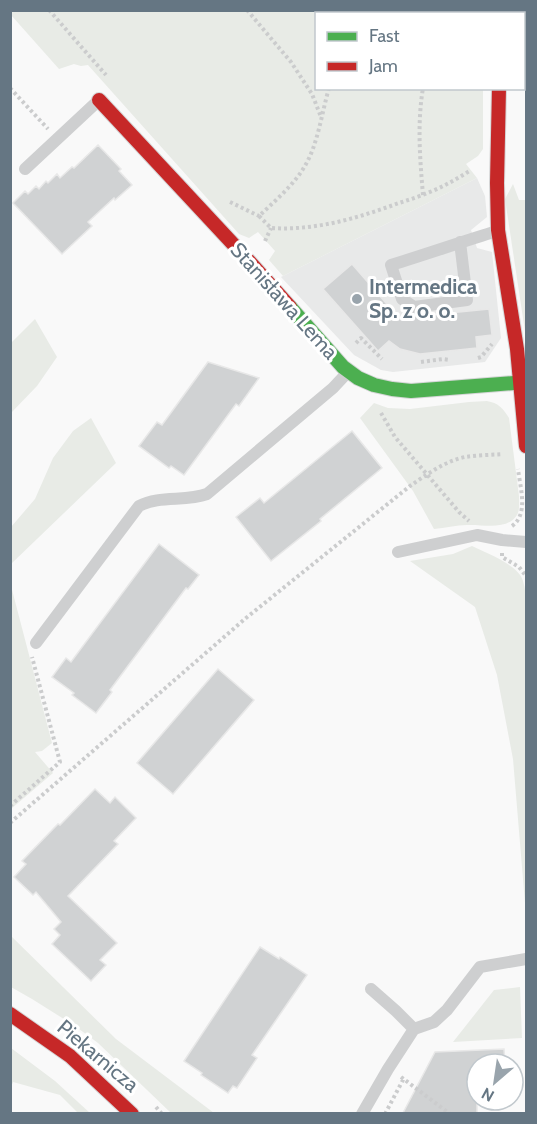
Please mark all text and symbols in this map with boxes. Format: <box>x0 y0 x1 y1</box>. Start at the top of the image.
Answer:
legend <box>315 12 525 90</box>
text: Fast <box>369 25 400 47</box>
text: Jam <box>368 55 398 77</box>
street label: Stanisława Lema <box>225 237 343 364</box>
place label: Intermedica Sp. z o. o. <box>369 274 478 323</box>
marker: Intermedica Sp. z o. o. <box>350 292 364 306</box>
street label: Piekarnicza <box>52 1014 144 1097</box>
north arrow <box>465 1052 525 1112</box>
text: N <box>478 1084 498 1106</box>

